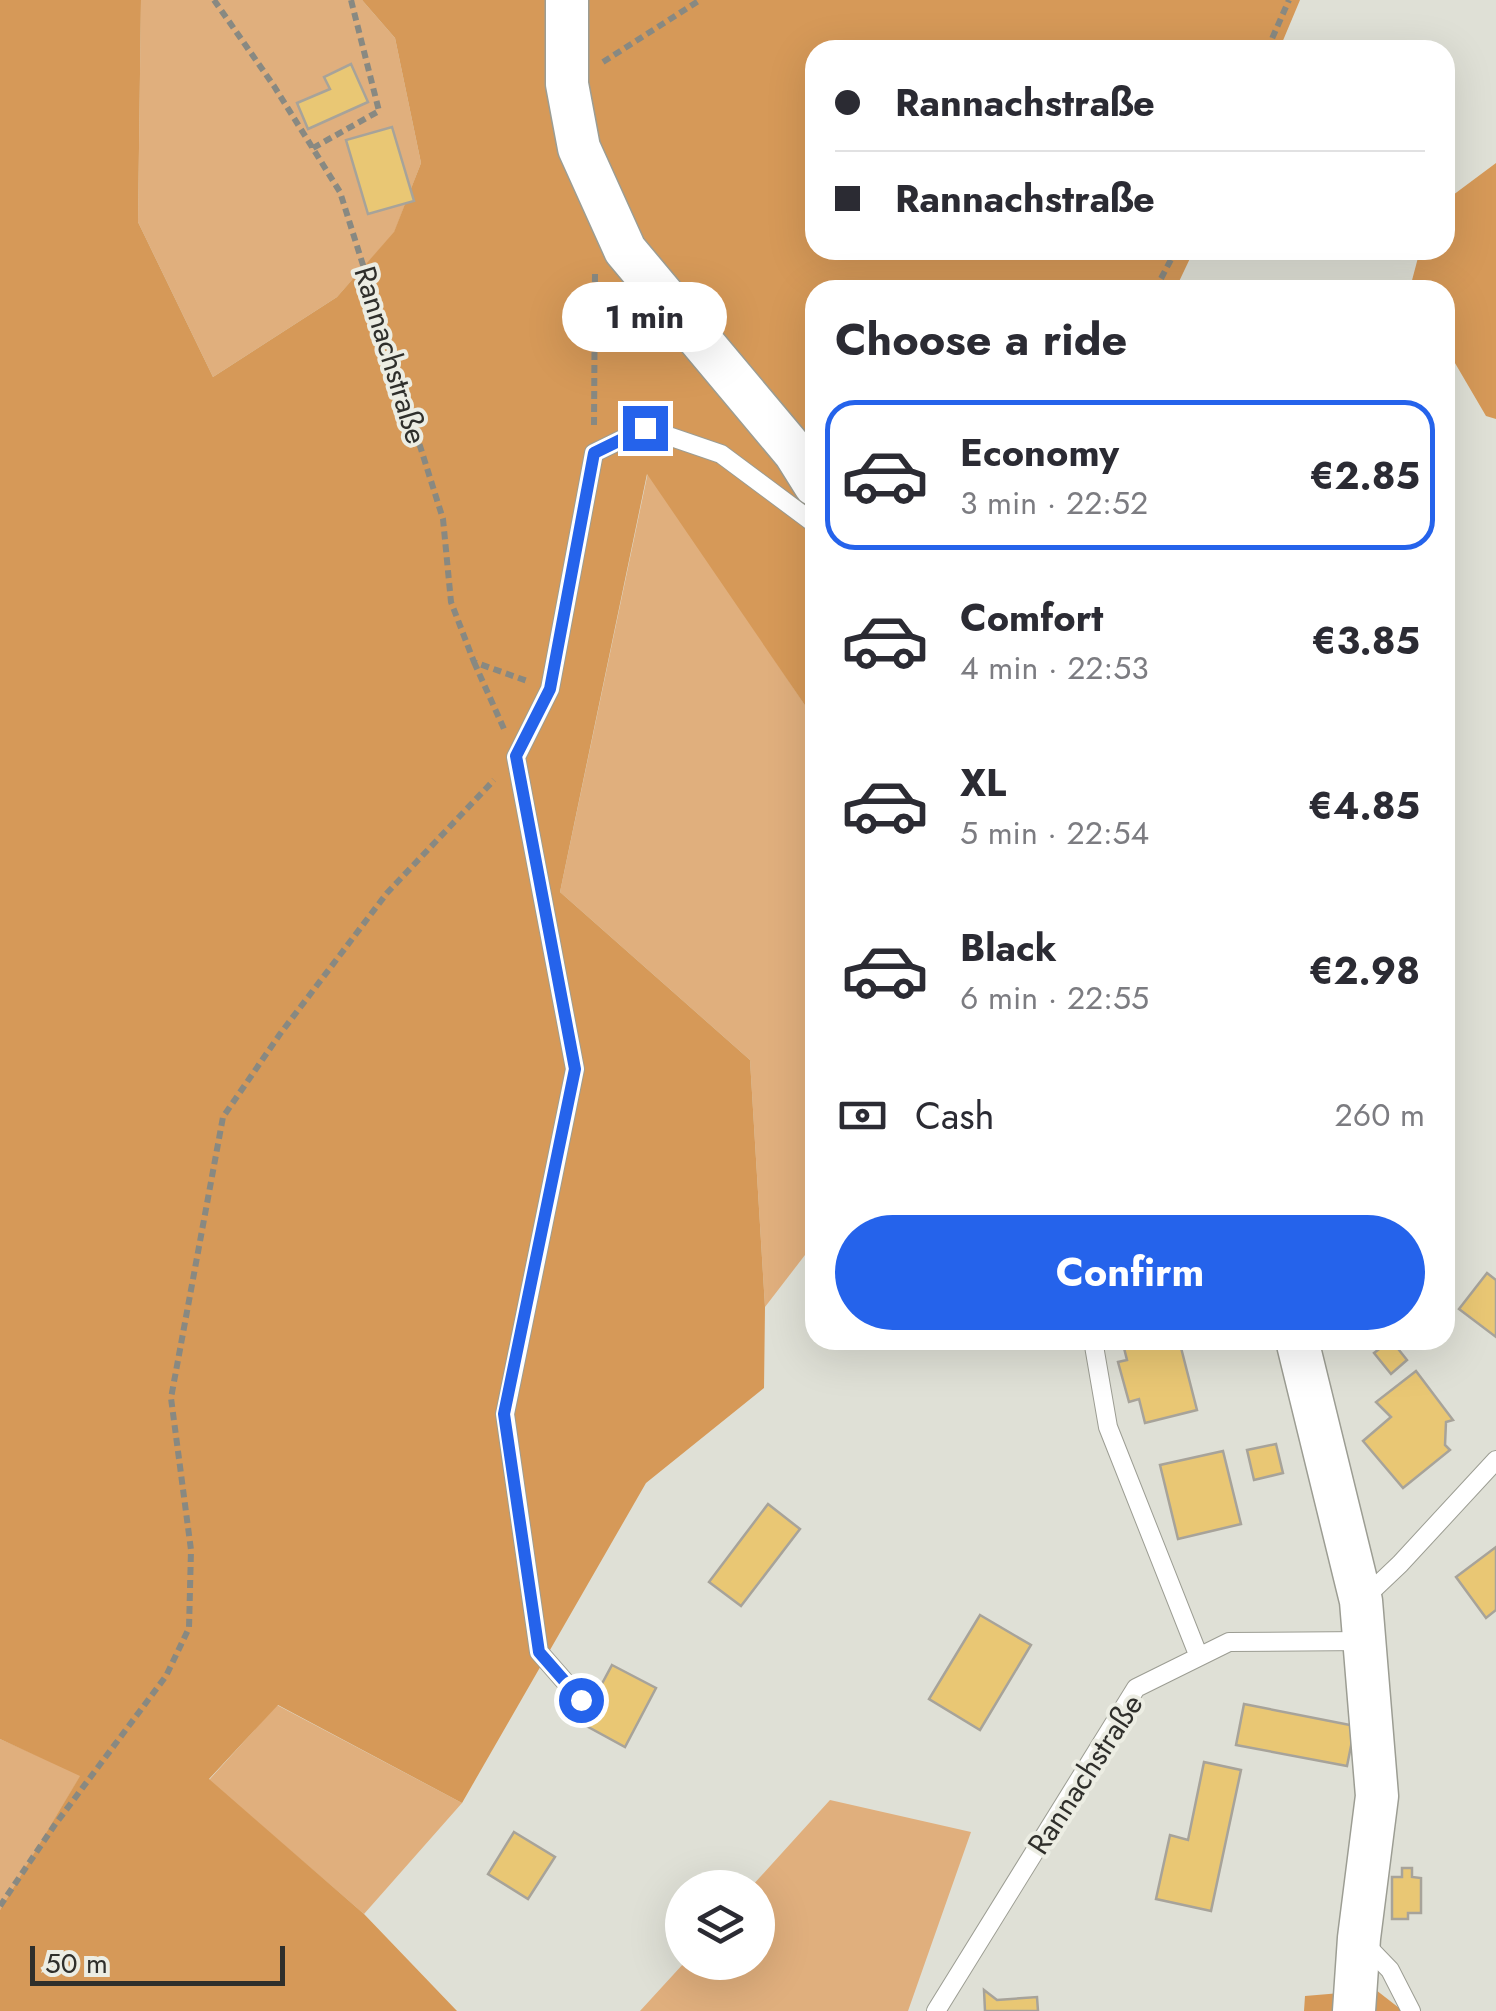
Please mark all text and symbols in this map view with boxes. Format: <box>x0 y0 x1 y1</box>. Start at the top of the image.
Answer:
text: Rannachstraße <box>895 75 1155 130</box>
text: Rannachstraße <box>895 171 1155 226</box>
street label: Rannachstraße <box>344 261 438 449</box>
callout: 1 min <box>562 283 728 353</box>
text: 1 min <box>605 294 684 340</box>
text: Choose a ride <box>835 307 1127 372</box>
route end <box>623 406 668 451</box>
text: Economy <box>960 425 1119 480</box>
icon: car <box>840 430 930 520</box>
text: €2.85 <box>1310 448 1420 503</box>
text: 3 min · 22:52 <box>960 480 1148 526</box>
text: Comfort <box>960 590 1103 645</box>
icon: car <box>840 595 930 685</box>
text: €3.85 <box>1312 613 1420 668</box>
text: 4 min · 22:53 <box>960 645 1149 691</box>
text: XL <box>960 755 1006 810</box>
icon: car <box>840 760 930 850</box>
text: €4.85 <box>1308 778 1420 833</box>
text: 5 min · 22:54 <box>960 810 1149 856</box>
text: Black <box>960 920 1057 975</box>
icon: car <box>840 925 930 1015</box>
text: €2.98 <box>1309 943 1420 998</box>
text: 6 min · 22:55 <box>960 975 1149 1021</box>
icon: cash <box>835 1088 890 1143</box>
text: Cash <box>915 1088 995 1143</box>
text: 260 m <box>1335 1092 1425 1138</box>
button: Confirm <box>835 1215 1425 1330</box>
route start <box>559 1678 604 1723</box>
street label: Rannachstraße <box>1017 1685 1153 1863</box>
map controls <box>665 1870 775 1980</box>
button: layers <box>665 1870 775 1980</box>
scale bar <box>30 1941 285 1986</box>
text: 50 m <box>45 1943 108 1984</box>

